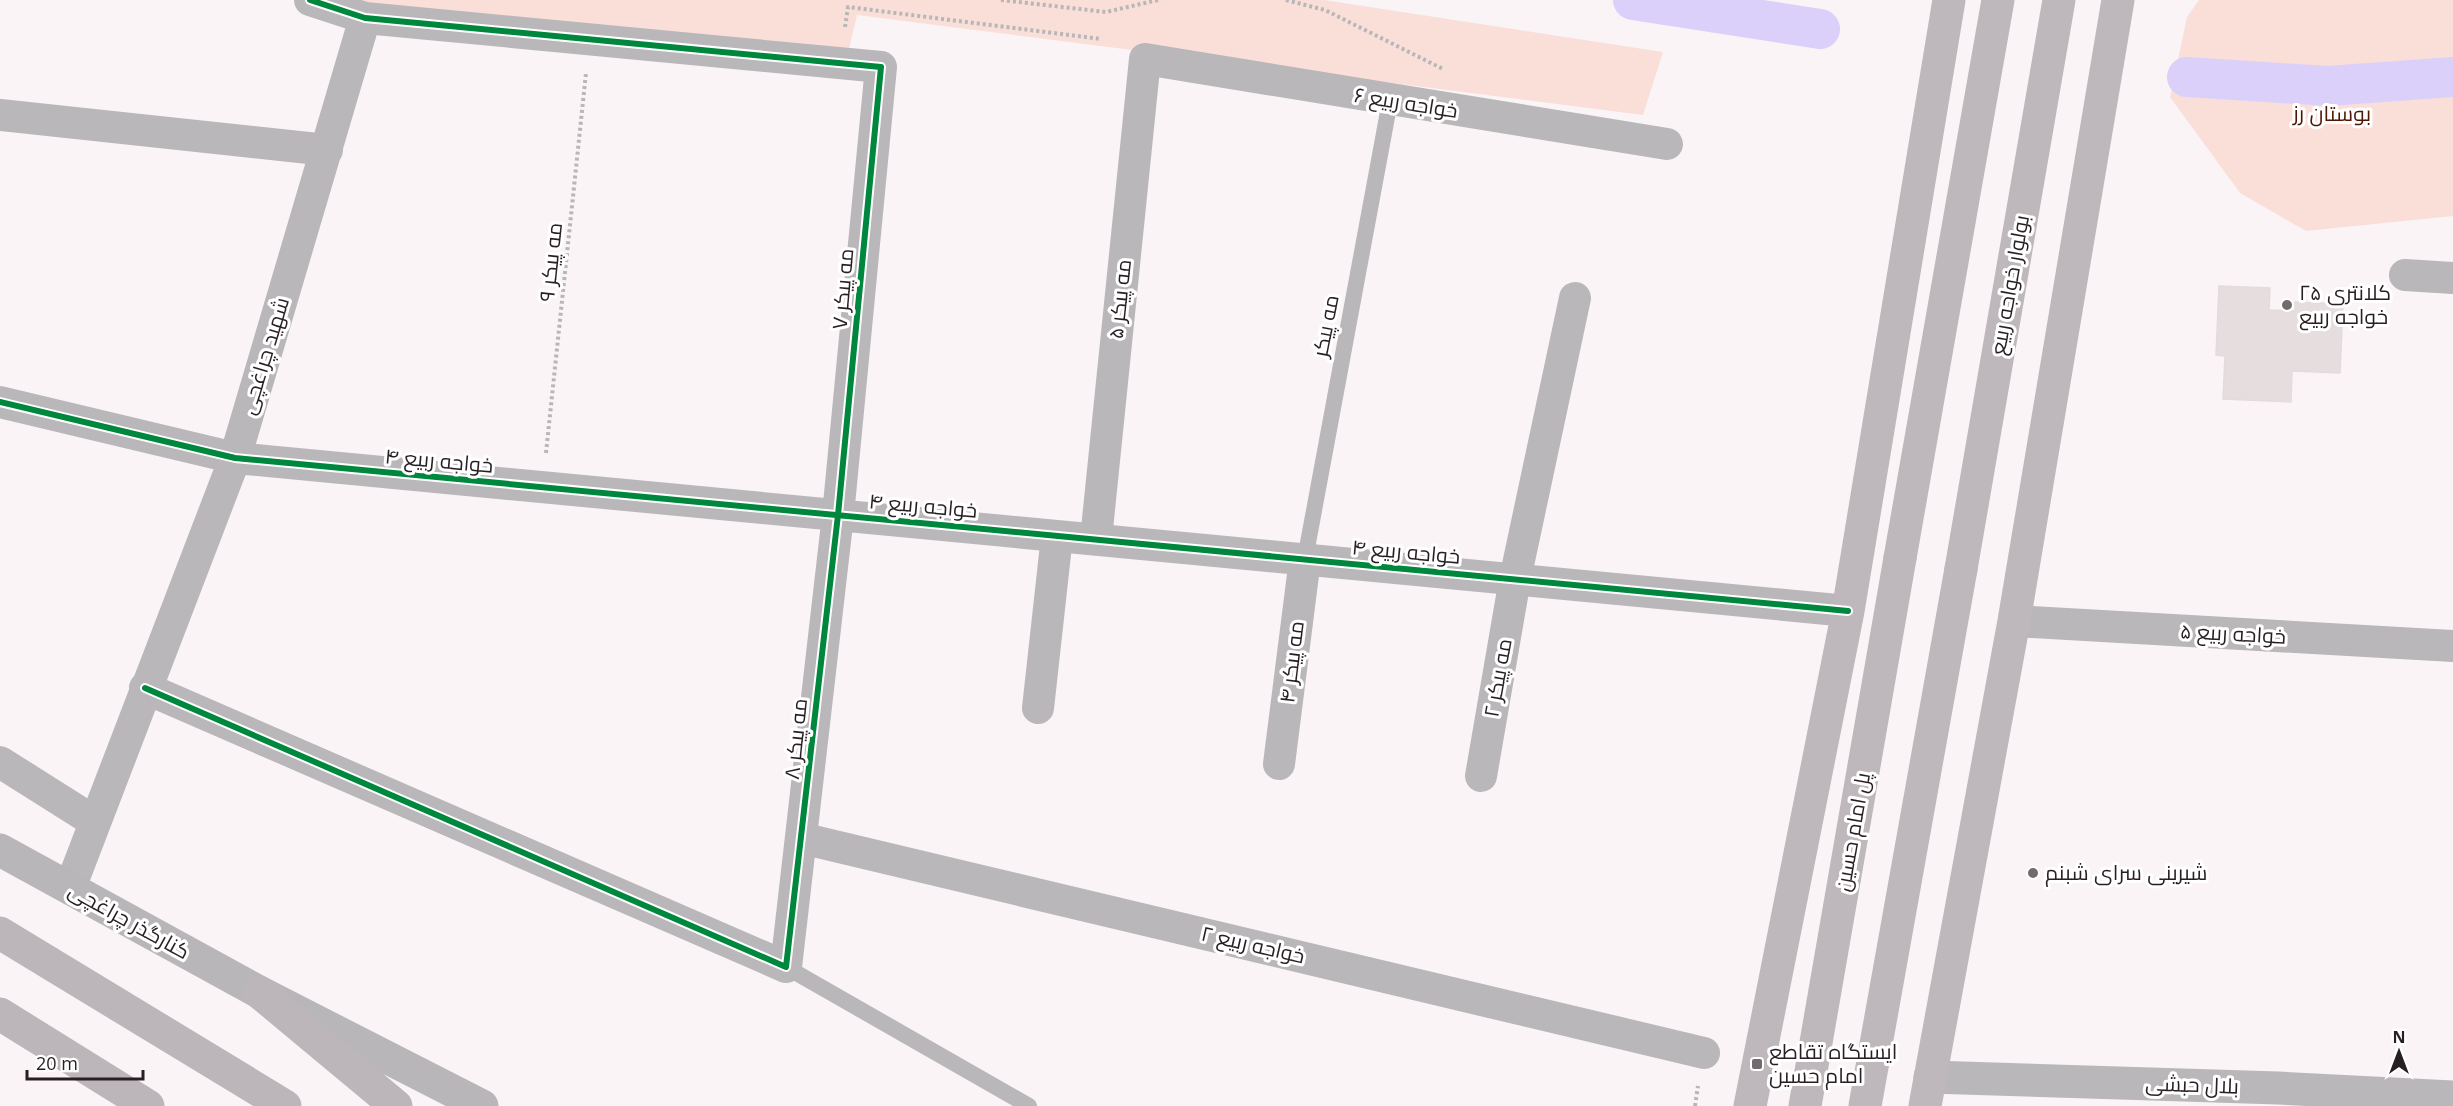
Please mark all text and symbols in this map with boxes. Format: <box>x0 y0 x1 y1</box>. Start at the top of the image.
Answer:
street label: خواجه ربیع ۶ <box>1352 80 1460 125</box>
park label: بوستان رز <box>2292 99 2371 127</box>
street label: بولوار خواجه ربیع <box>1983 213 2036 357</box>
street label: مه پیکر ۹ <box>532 221 569 303</box>
street label: مه پیکر ۷ <box>825 247 861 331</box>
street label: مه پیکر ۵ <box>1101 258 1138 340</box>
place label: کلانتری ٢۵ خواجه ربیع <box>2299 278 2391 331</box>
street label: مه پیکر <box>1305 292 1346 361</box>
street label: شهید چراغچی <box>233 294 296 418</box>
marker: کلانتری ٢۵ خواجه ربیع <box>2280 298 2294 312</box>
street label: خواجه ربیع ۴ <box>384 441 494 480</box>
street label: خواجه ربیع ۴ <box>868 486 978 525</box>
street label: خواجه ربیع ۴ <box>1351 532 1461 571</box>
street label: خواجه ربیع ۵ <box>2179 616 2287 651</box>
street label: مه پیکر ۴ <box>1272 619 1311 705</box>
street label: مه پیکر ۲ <box>1476 636 1519 720</box>
street label: مه پیکر ۸ <box>777 697 814 781</box>
street label: پل امام حسین <box>1828 770 1877 894</box>
place label: شیرینی سرای شبنم <box>2045 858 2207 887</box>
marker: شیرینی سرای شبنم <box>2026 866 2040 880</box>
street label: کنارگذر چراغچی <box>63 875 195 966</box>
street label: خواجه ربیع ۲ <box>1198 918 1308 971</box>
north arrow <box>2369 1022 2429 1082</box>
text: N <box>2392 1026 2406 1048</box>
place label: ایستگاه تقاطع امام حسین <box>1769 1037 1897 1090</box>
scale bar <box>27 1043 142 1081</box>
text: 20 m <box>36 1051 78 1075</box>
marker: ایستگاه تقاطع امام حسین <box>1750 1057 1764 1071</box>
street label: بلال حبشی <box>2145 1068 2239 1100</box>

